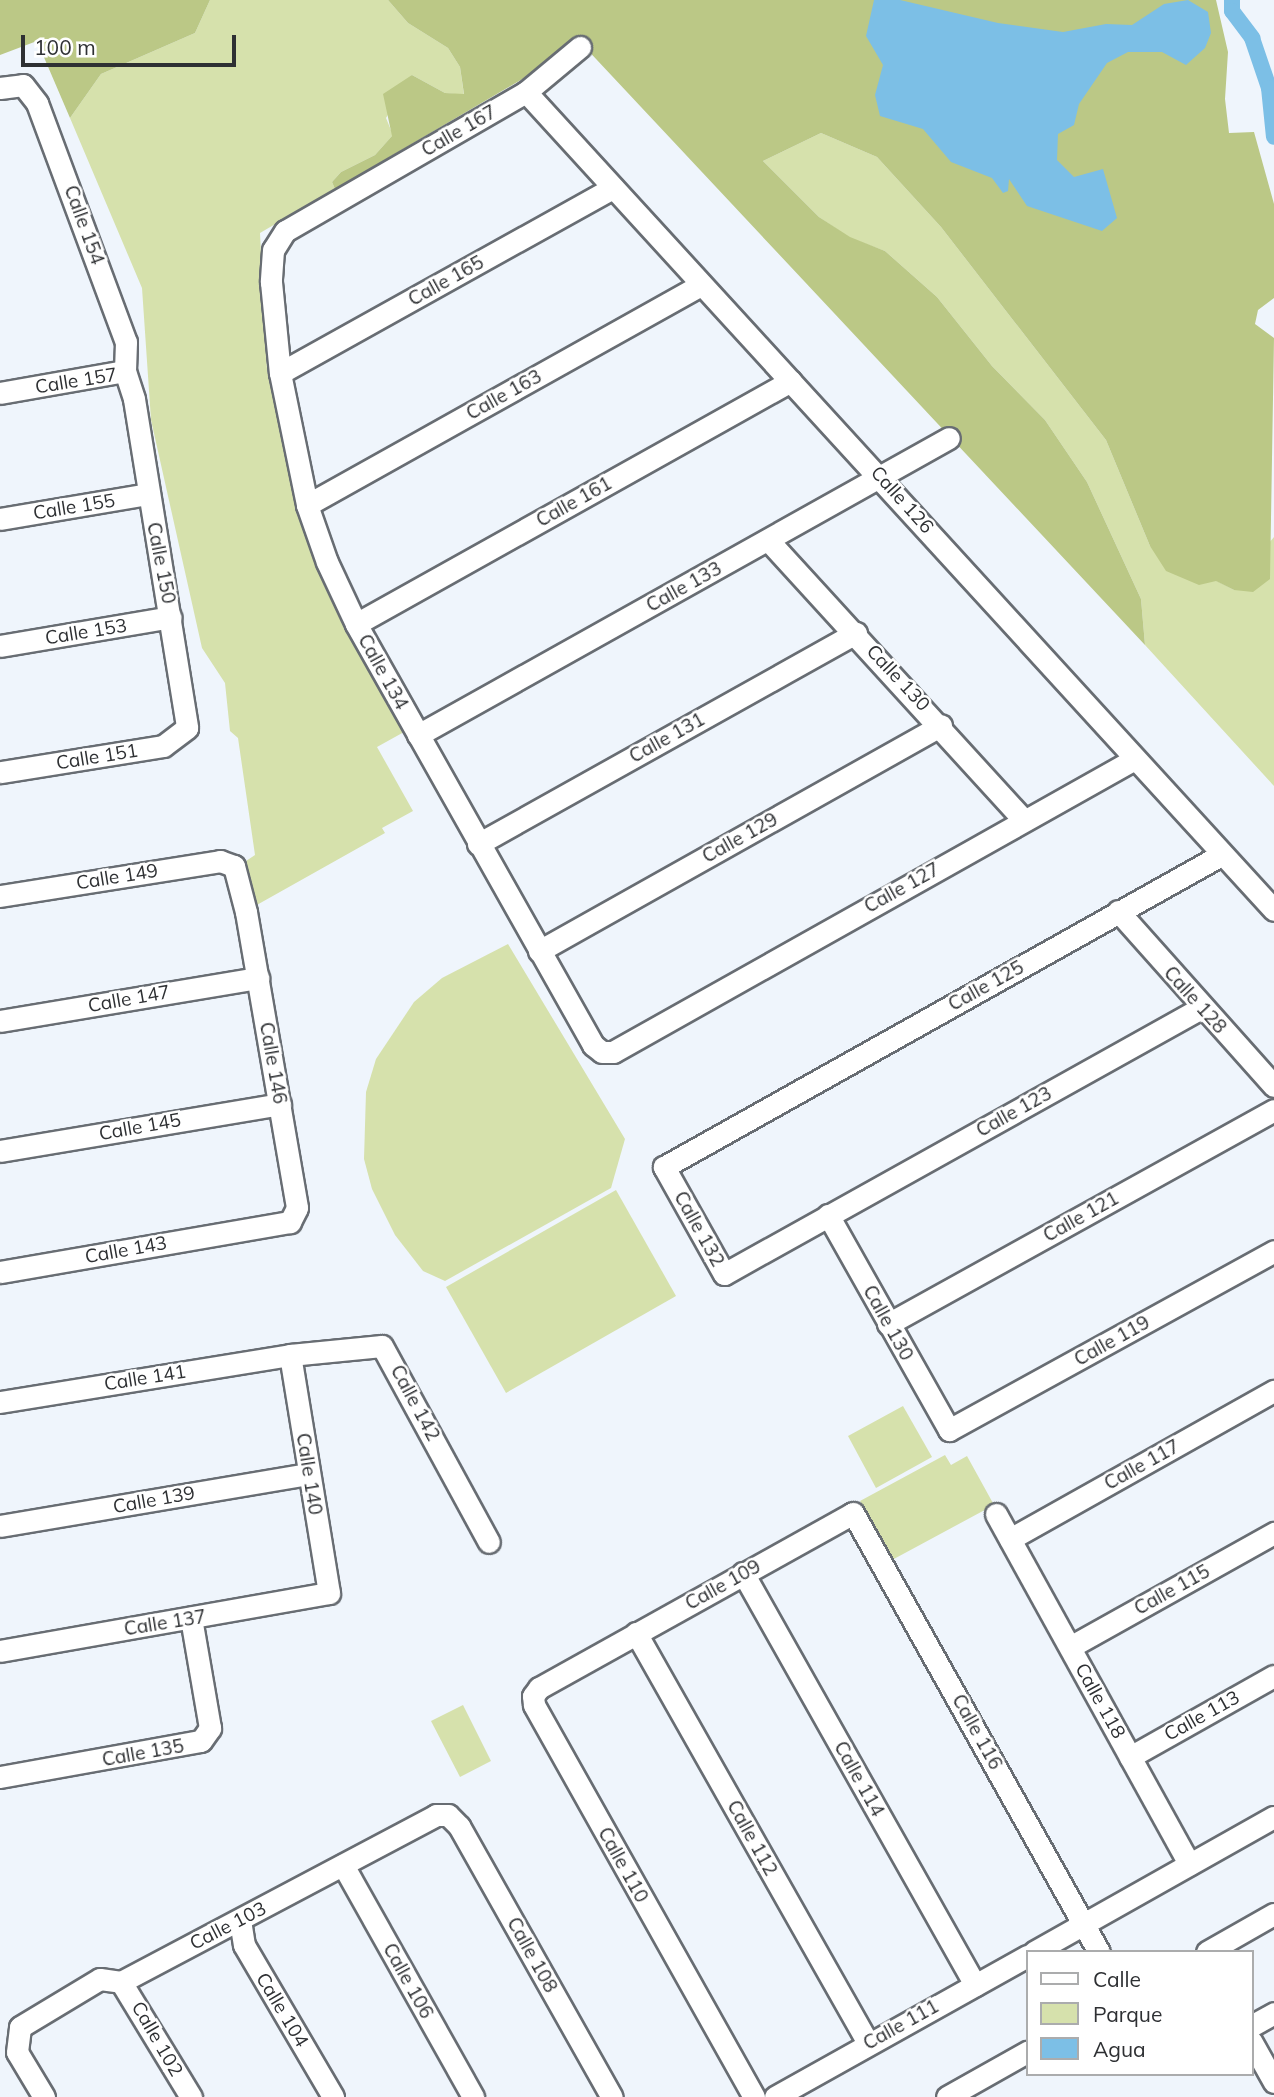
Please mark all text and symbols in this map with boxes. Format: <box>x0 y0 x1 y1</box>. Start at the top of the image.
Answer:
scale bar <box>24 21 240 65</box>
text: 100 m <box>34 34 96 60</box>
street label: Calle 167 <box>418 100 500 162</box>
street label: Calle 154 <box>59 182 109 268</box>
street label: Calle 165 <box>404 251 488 311</box>
street label: Calle 157 <box>33 363 119 399</box>
street label: Calle 163 <box>462 365 546 425</box>
street label: Calle 126 <box>866 462 938 538</box>
street label: Calle 161 <box>532 472 616 532</box>
street label: Calle 155 <box>31 489 117 525</box>
street label: Calle 150 <box>142 520 180 606</box>
street label: Calle 133 <box>642 557 726 617</box>
street label: Calle 153 <box>43 614 129 650</box>
street label: Calle 134 <box>353 630 413 714</box>
street label: Calle 130 <box>861 640 935 716</box>
street label: Calle 131 <box>625 708 709 768</box>
street label: Calle 151 <box>54 739 140 775</box>
street label: Calle 129 <box>698 808 782 868</box>
street label: Calle 127 <box>860 858 944 918</box>
street label: Calle 149 <box>74 859 160 895</box>
street label: Calle 125 <box>944 956 1028 1016</box>
street label: Calle 128 <box>1159 962 1231 1038</box>
street label: Calle 147 <box>86 981 172 1017</box>
street label: Calle 146 <box>255 1020 291 1106</box>
street label: Calle 123 <box>972 1082 1056 1142</box>
street label: Calle 145 <box>97 1109 183 1145</box>
street label: Calle 132 <box>669 1187 729 1271</box>
street label: Calle 121 <box>1039 1187 1123 1247</box>
street label: Calle 143 <box>83 1232 169 1268</box>
street label: Calle 130 <box>858 1281 918 1365</box>
street label: Calle 119 <box>1070 1311 1154 1371</box>
street label: Calle 141 <box>102 1360 188 1396</box>
street label: Calle 142 <box>386 1361 444 1445</box>
street label: Calle 140 <box>291 1431 327 1517</box>
street label: Calle 117 <box>1100 1435 1184 1495</box>
street label: Calle 139 <box>111 1482 197 1518</box>
street label: Calle 109 <box>681 1555 765 1615</box>
street label: Calle 115 <box>1130 1560 1214 1620</box>
street label: Calle 137 <box>122 1605 208 1641</box>
street label: Calle 118 <box>1070 1659 1130 1743</box>
street label: Calle 113 <box>1160 1686 1244 1746</box>
street label: Calle 116 <box>947 1690 1007 1774</box>
street label: Calle 135 <box>100 1735 186 1771</box>
street label: Calle 114 <box>829 1737 889 1821</box>
street label: Calle 112 <box>722 1796 782 1880</box>
street label: Calle 110 <box>593 1823 653 1907</box>
street label: Calle 103 <box>186 1897 270 1955</box>
street label: Calle 108 <box>502 1913 562 1997</box>
street label: Calle 106 <box>378 1939 438 2023</box>
legend <box>1026 1950 1253 2076</box>
text: Calle <box>1093 1966 1141 1992</box>
street label: Calle 104 <box>251 1969 313 2051</box>
street label: Calle 111 <box>859 1995 943 2055</box>
street label: Calle 102 <box>126 1998 188 2080</box>
text: Parque <box>1093 2001 1162 2027</box>
text: Agua <box>1093 2036 1146 2062</box>

